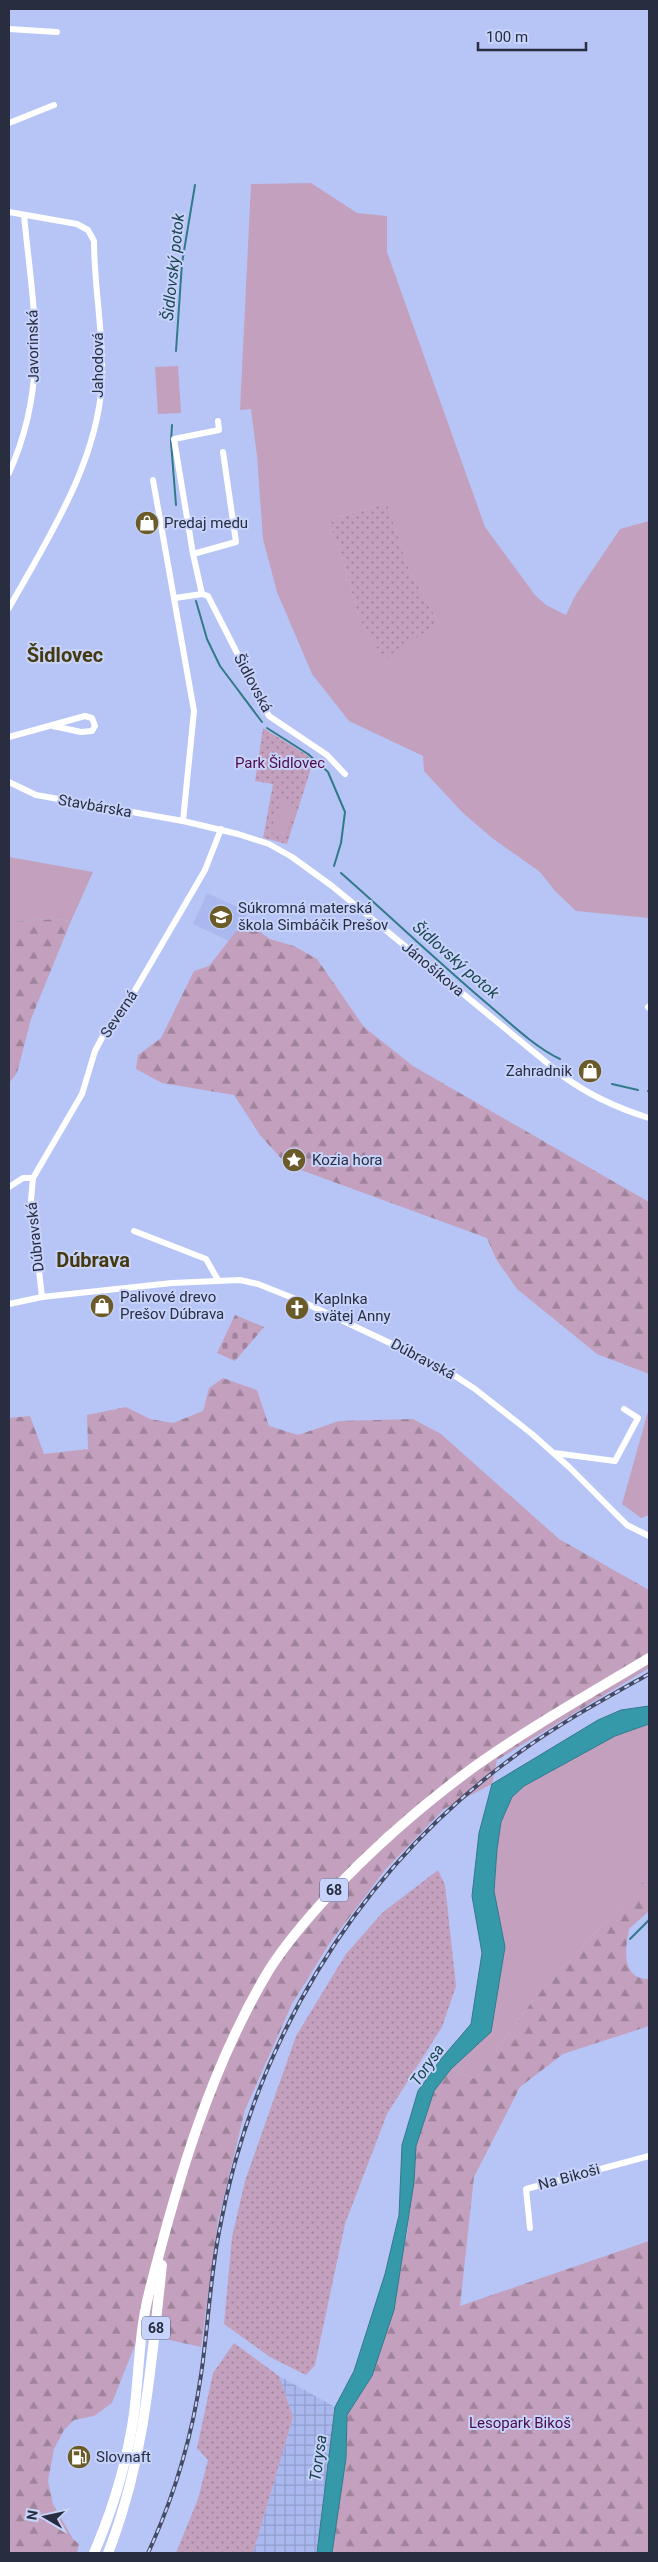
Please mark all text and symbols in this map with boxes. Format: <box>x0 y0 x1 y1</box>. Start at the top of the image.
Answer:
scale bar <box>478 20 586 52</box>
text: 100 m <box>486 28 528 46</box>
water label: Šidlovský potok <box>157 211 188 322</box>
street label: Javorinská <box>23 310 43 382</box>
street label: Jahodová <box>89 332 107 398</box>
shop icon: Predaj medu <box>134 510 160 536</box>
place label: Predaj medu <box>164 514 248 532</box>
district label: Šidlovec <box>27 643 103 667</box>
street label: Šidlovská <box>230 651 276 715</box>
park label: Park Šidlovec <box>235 754 325 772</box>
street label: Stavbárska <box>57 791 133 821</box>
place label: Súkromná materská škola Simbáčik Prešov <box>238 899 388 934</box>
school or university icon: Súkromná materská škola Simbáčik Prešov <box>208 904 234 930</box>
water label: Šidlovský potok <box>409 917 505 1003</box>
street label: Jánošíkova <box>398 938 468 1000</box>
street label: Severná <box>97 987 141 1041</box>
shop icon: Zahradnik <box>577 1058 603 1084</box>
place label: Zahradnik <box>506 1062 572 1080</box>
place icon: Kozia hora <box>281 1147 307 1173</box>
place label: Kozia hora <box>312 1151 382 1169</box>
street label: Dúbravská <box>22 1201 48 1273</box>
district label: Dúbrava <box>56 1248 130 1272</box>
place label: Palivové drevo Prešov Dúbrava <box>120 1288 224 1323</box>
place label: Kaplnka svätej Anny <box>314 1290 391 1325</box>
shop icon: Palivové drevo Prešov Dúbrava <box>89 1293 115 1319</box>
church icon: Kaplnka svätej Anny <box>284 1295 310 1321</box>
street label: Dúbravská <box>388 1335 458 1383</box>
road number: 68 <box>320 1878 348 1902</box>
water label: Torysa <box>406 2040 448 2090</box>
street label: Na Bikoši <box>536 2160 602 2194</box>
road number: 68 <box>142 2316 170 2340</box>
park label: Lesopark Bikoš <box>469 2414 571 2432</box>
water label: Torysa <box>305 2434 331 2482</box>
fuel station icon: Slovnaft <box>66 2444 92 2470</box>
place label: Slovnaft <box>96 2448 151 2466</box>
north arrow <box>20 2492 70 2542</box>
text: N <box>23 2509 41 2521</box>

